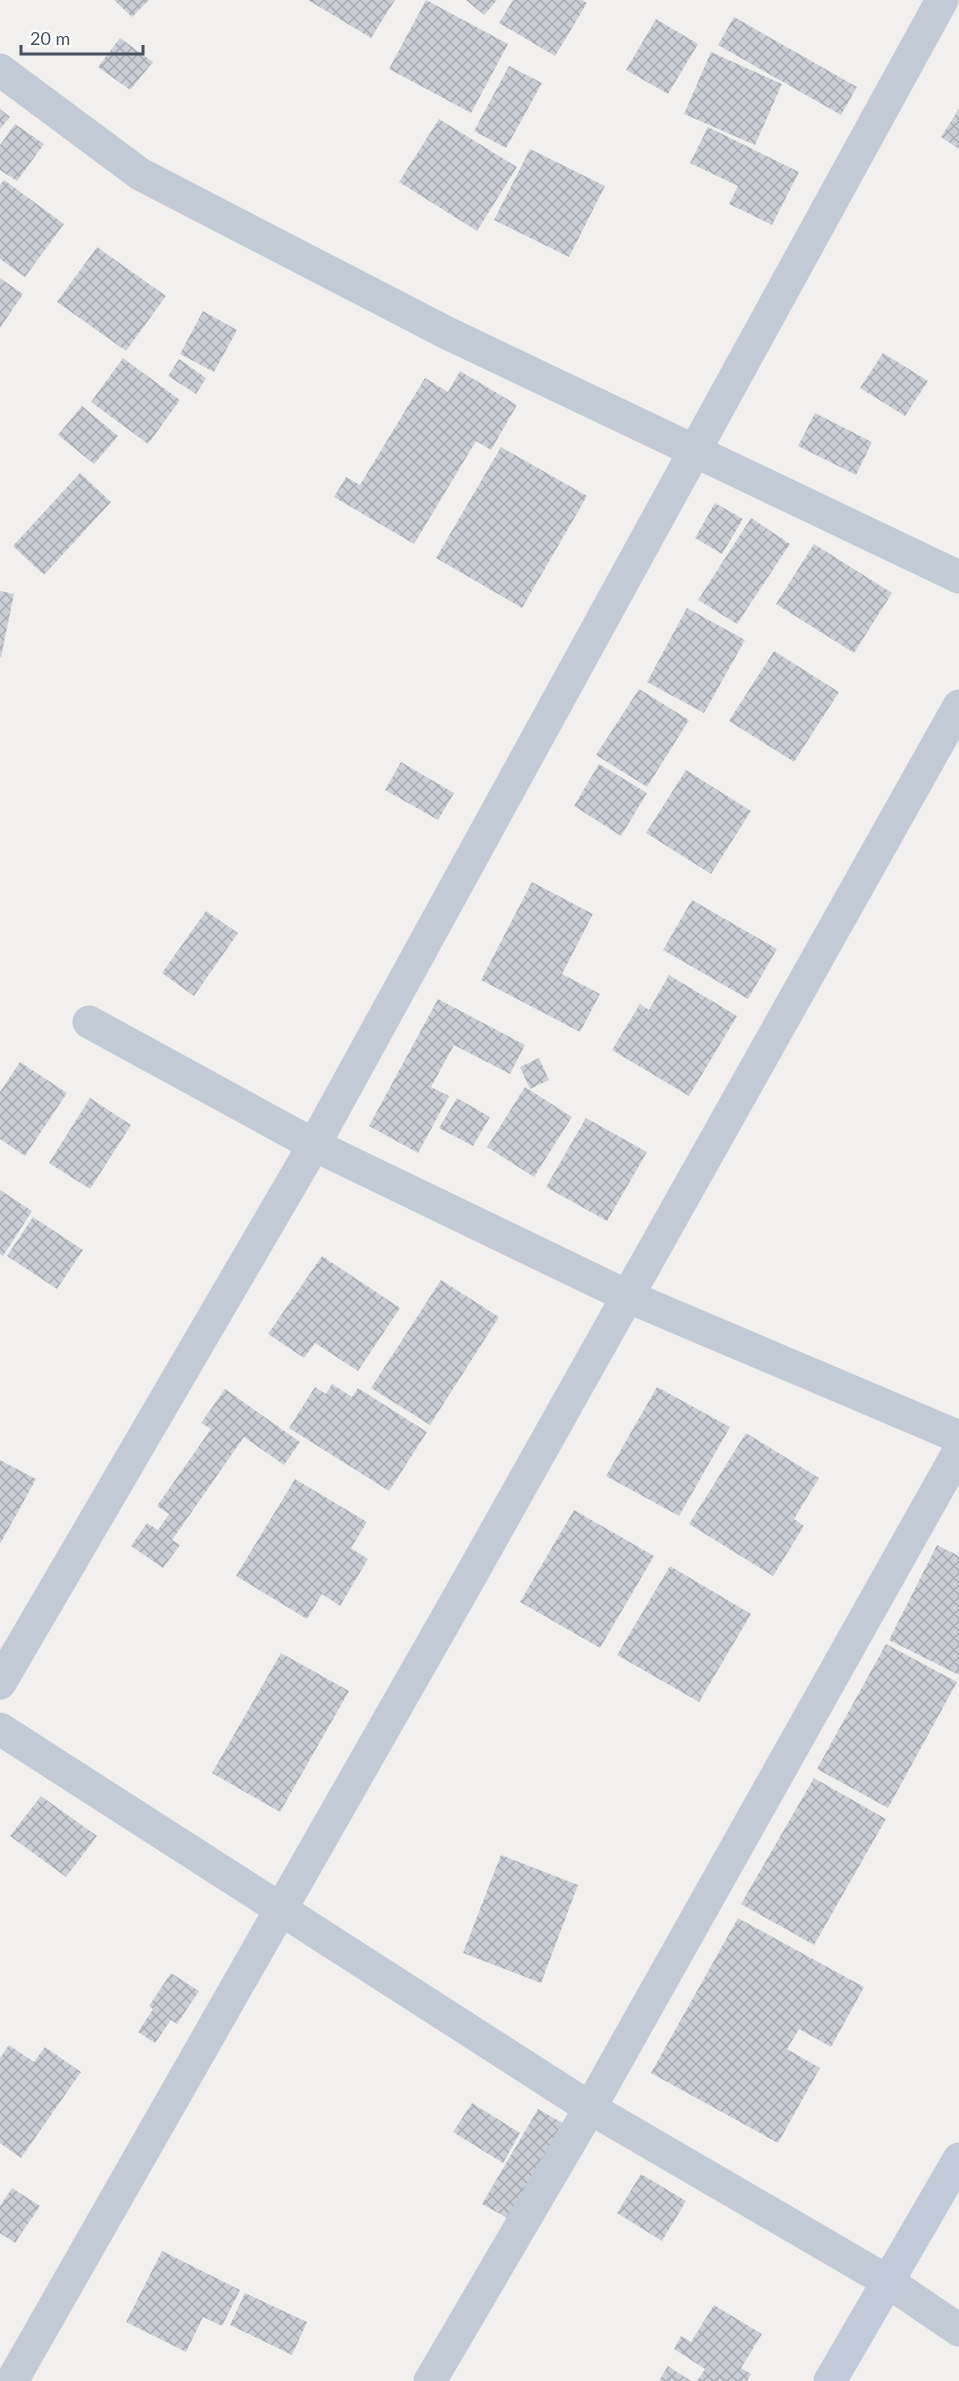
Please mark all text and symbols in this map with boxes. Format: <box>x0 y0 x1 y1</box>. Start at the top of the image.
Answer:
scale bar <box>21 18 142 56</box>
text: 20 m <box>30 27 70 49</box>

